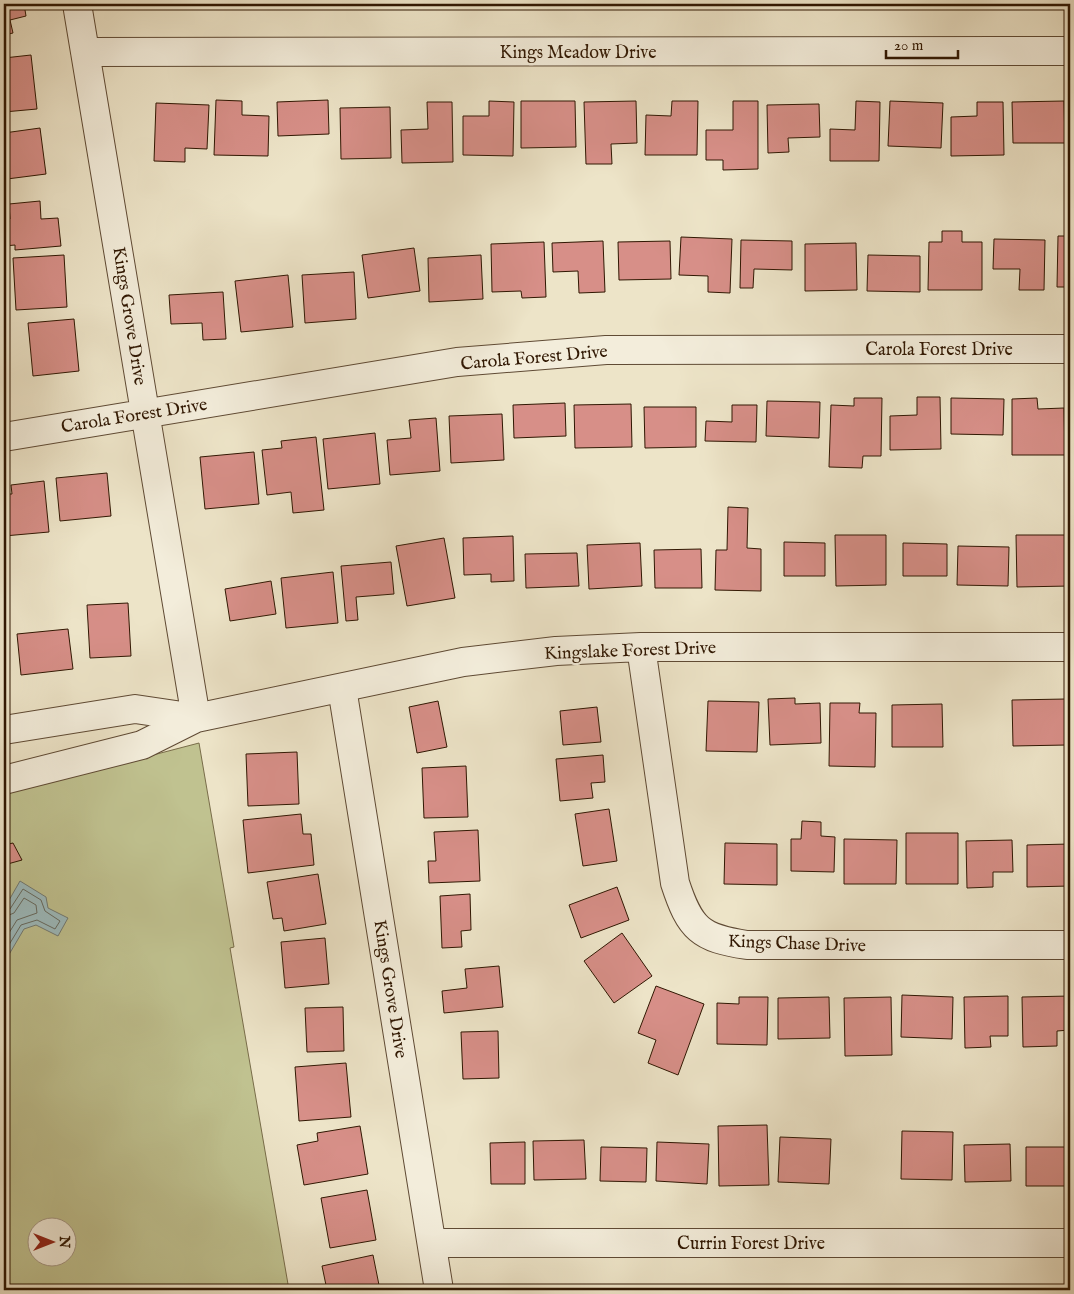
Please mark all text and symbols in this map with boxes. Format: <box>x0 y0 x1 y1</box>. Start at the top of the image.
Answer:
scale bar <box>886 28 959 60</box>
text: 20 m <box>894 36 924 55</box>
street label: Kings Meadow Drive <box>499 42 657 65</box>
street label: Kings Grove Drive <box>106 245 151 387</box>
street label: Carola Forest Drive <box>865 339 1013 362</box>
street label: Carola Forest Drive <box>460 341 609 376</box>
street label: Carola Forest Drive <box>60 394 209 439</box>
street label: Kingslake Forest Drive <box>544 637 716 666</box>
street label: Kings Grove Drive <box>367 918 412 1060</box>
street label: Kings Chase Drive <box>728 931 866 958</box>
north arrow <box>28 1216 78 1266</box>
street label: Currin Forest Drive <box>677 1233 825 1256</box>
text: N <box>55 1235 73 1248</box>

